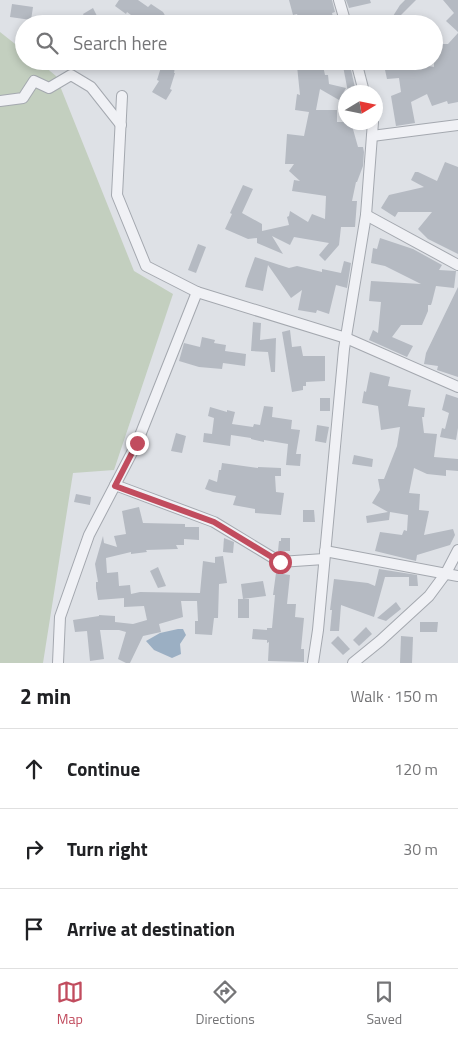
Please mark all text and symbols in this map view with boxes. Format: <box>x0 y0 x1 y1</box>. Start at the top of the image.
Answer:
search box <box>15 15 443 70</box>
text: Search here <box>73 28 167 57</box>
icon: search <box>33 29 61 57</box>
north arrow <box>338 85 383 130</box>
route end <box>126 432 149 455</box>
route start <box>269 551 292 574</box>
text: 2 min <box>20 680 71 712</box>
text: Walk · 150 m <box>350 684 438 708</box>
text: Continue <box>67 754 140 783</box>
icon: ahead <box>20 755 48 783</box>
text: 120 m <box>394 757 438 781</box>
text: Turn right <box>67 834 148 863</box>
icon: right <box>20 835 48 863</box>
text: 30 m <box>403 837 438 861</box>
text: Arrive at destination <box>67 914 235 943</box>
icon: arrive <box>20 915 48 943</box>
tab: Map <box>56 978 84 1029</box>
tab: Directions <box>195 978 255 1029</box>
tab: Saved <box>367 978 402 1029</box>

